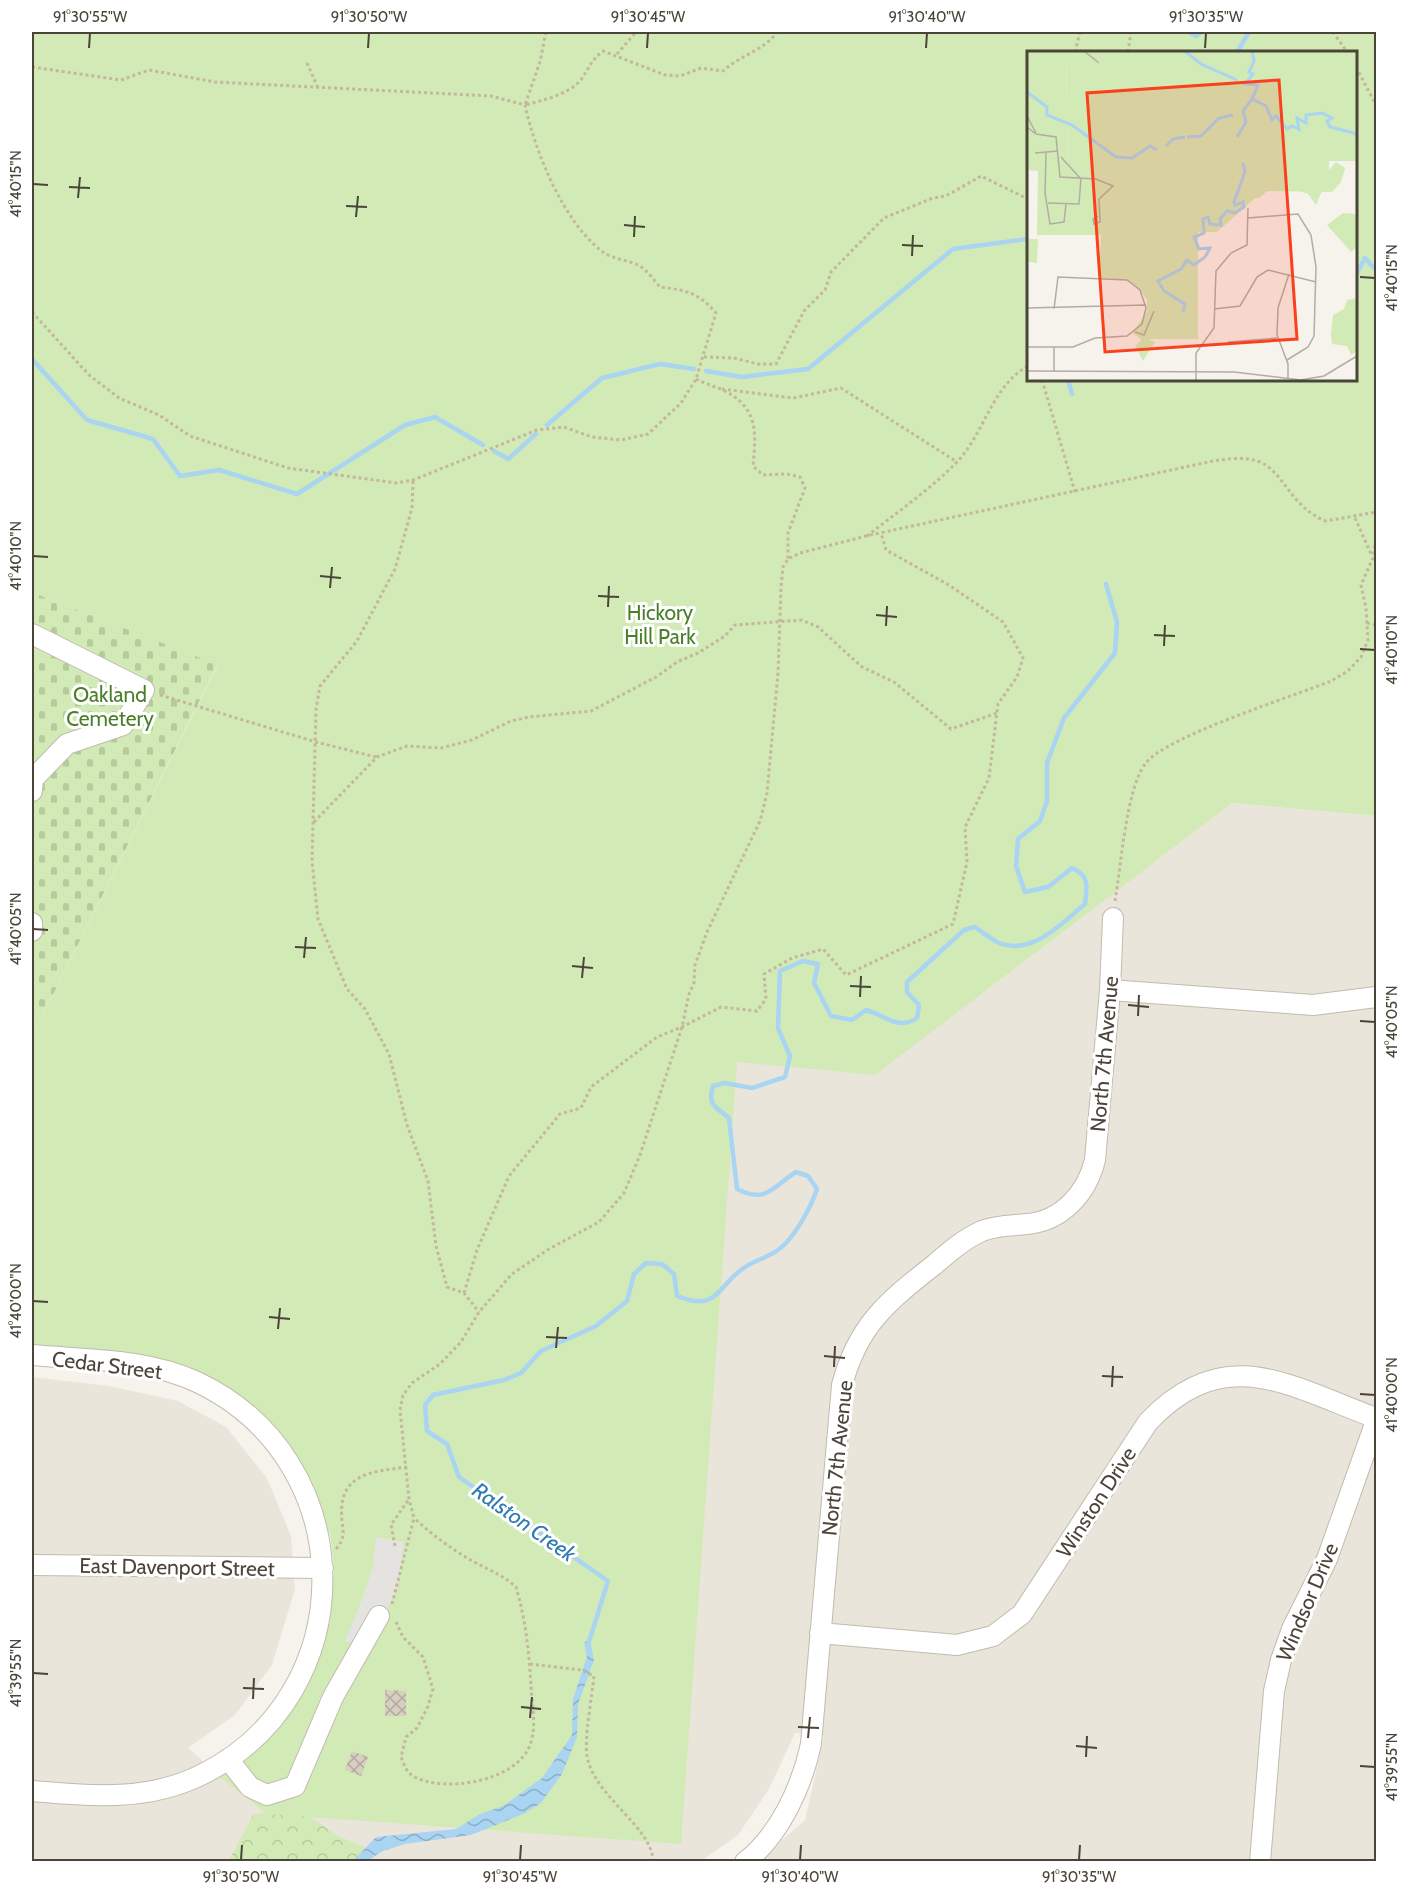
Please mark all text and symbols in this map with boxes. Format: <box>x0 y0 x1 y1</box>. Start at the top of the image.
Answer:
text: 91°30'55"W <box>53 8 128 26</box>
text: 91°30'50"W <box>331 8 408 26</box>
text: 91°30'45"W <box>611 8 686 26</box>
text: 91°30'40"W <box>889 8 966 26</box>
text: 91°30'35"W <box>1169 8 1244 26</box>
inset map <box>1027 51 1357 381</box>
text: 41°40'15"N <box>7 150 25 218</box>
text: 41°40'15"N <box>1383 244 1401 312</box>
text: 41°40'10"N <box>7 521 25 591</box>
park label: Hickory Hill Park <box>624 600 696 649</box>
text: 41°40'10"N <box>1383 615 1401 685</box>
park label: Oakland Cemetery <box>66 682 154 731</box>
text: 41°40'05"N <box>7 892 25 966</box>
street label: North 7th Avenue <box>1085 975 1123 1133</box>
text: 41°40'05"N <box>1383 985 1401 1059</box>
text: 41°40'00"N <box>7 1263 25 1339</box>
street label: Cedar Street <box>51 1346 163 1384</box>
text: 41°40'00"N <box>1383 1357 1401 1433</box>
street label: North 7th Avenue <box>816 1379 858 1537</box>
street label: Winston Drive <box>1051 1442 1141 1562</box>
water label: Ralston Creek <box>467 1476 581 1568</box>
street label: Windsor Drive <box>1271 1539 1343 1665</box>
street label: East Davenport Street <box>79 1553 275 1581</box>
text: 41°39'55"N <box>7 1639 25 1707</box>
text: 41°39'55"N <box>1383 1733 1401 1801</box>
text: 91°30'50"W <box>203 1868 280 1886</box>
text: 91°30'45"W <box>483 1868 558 1886</box>
text: 91°30'40"W <box>762 1868 839 1886</box>
text: 91°30'35"W <box>1042 1868 1117 1886</box>

